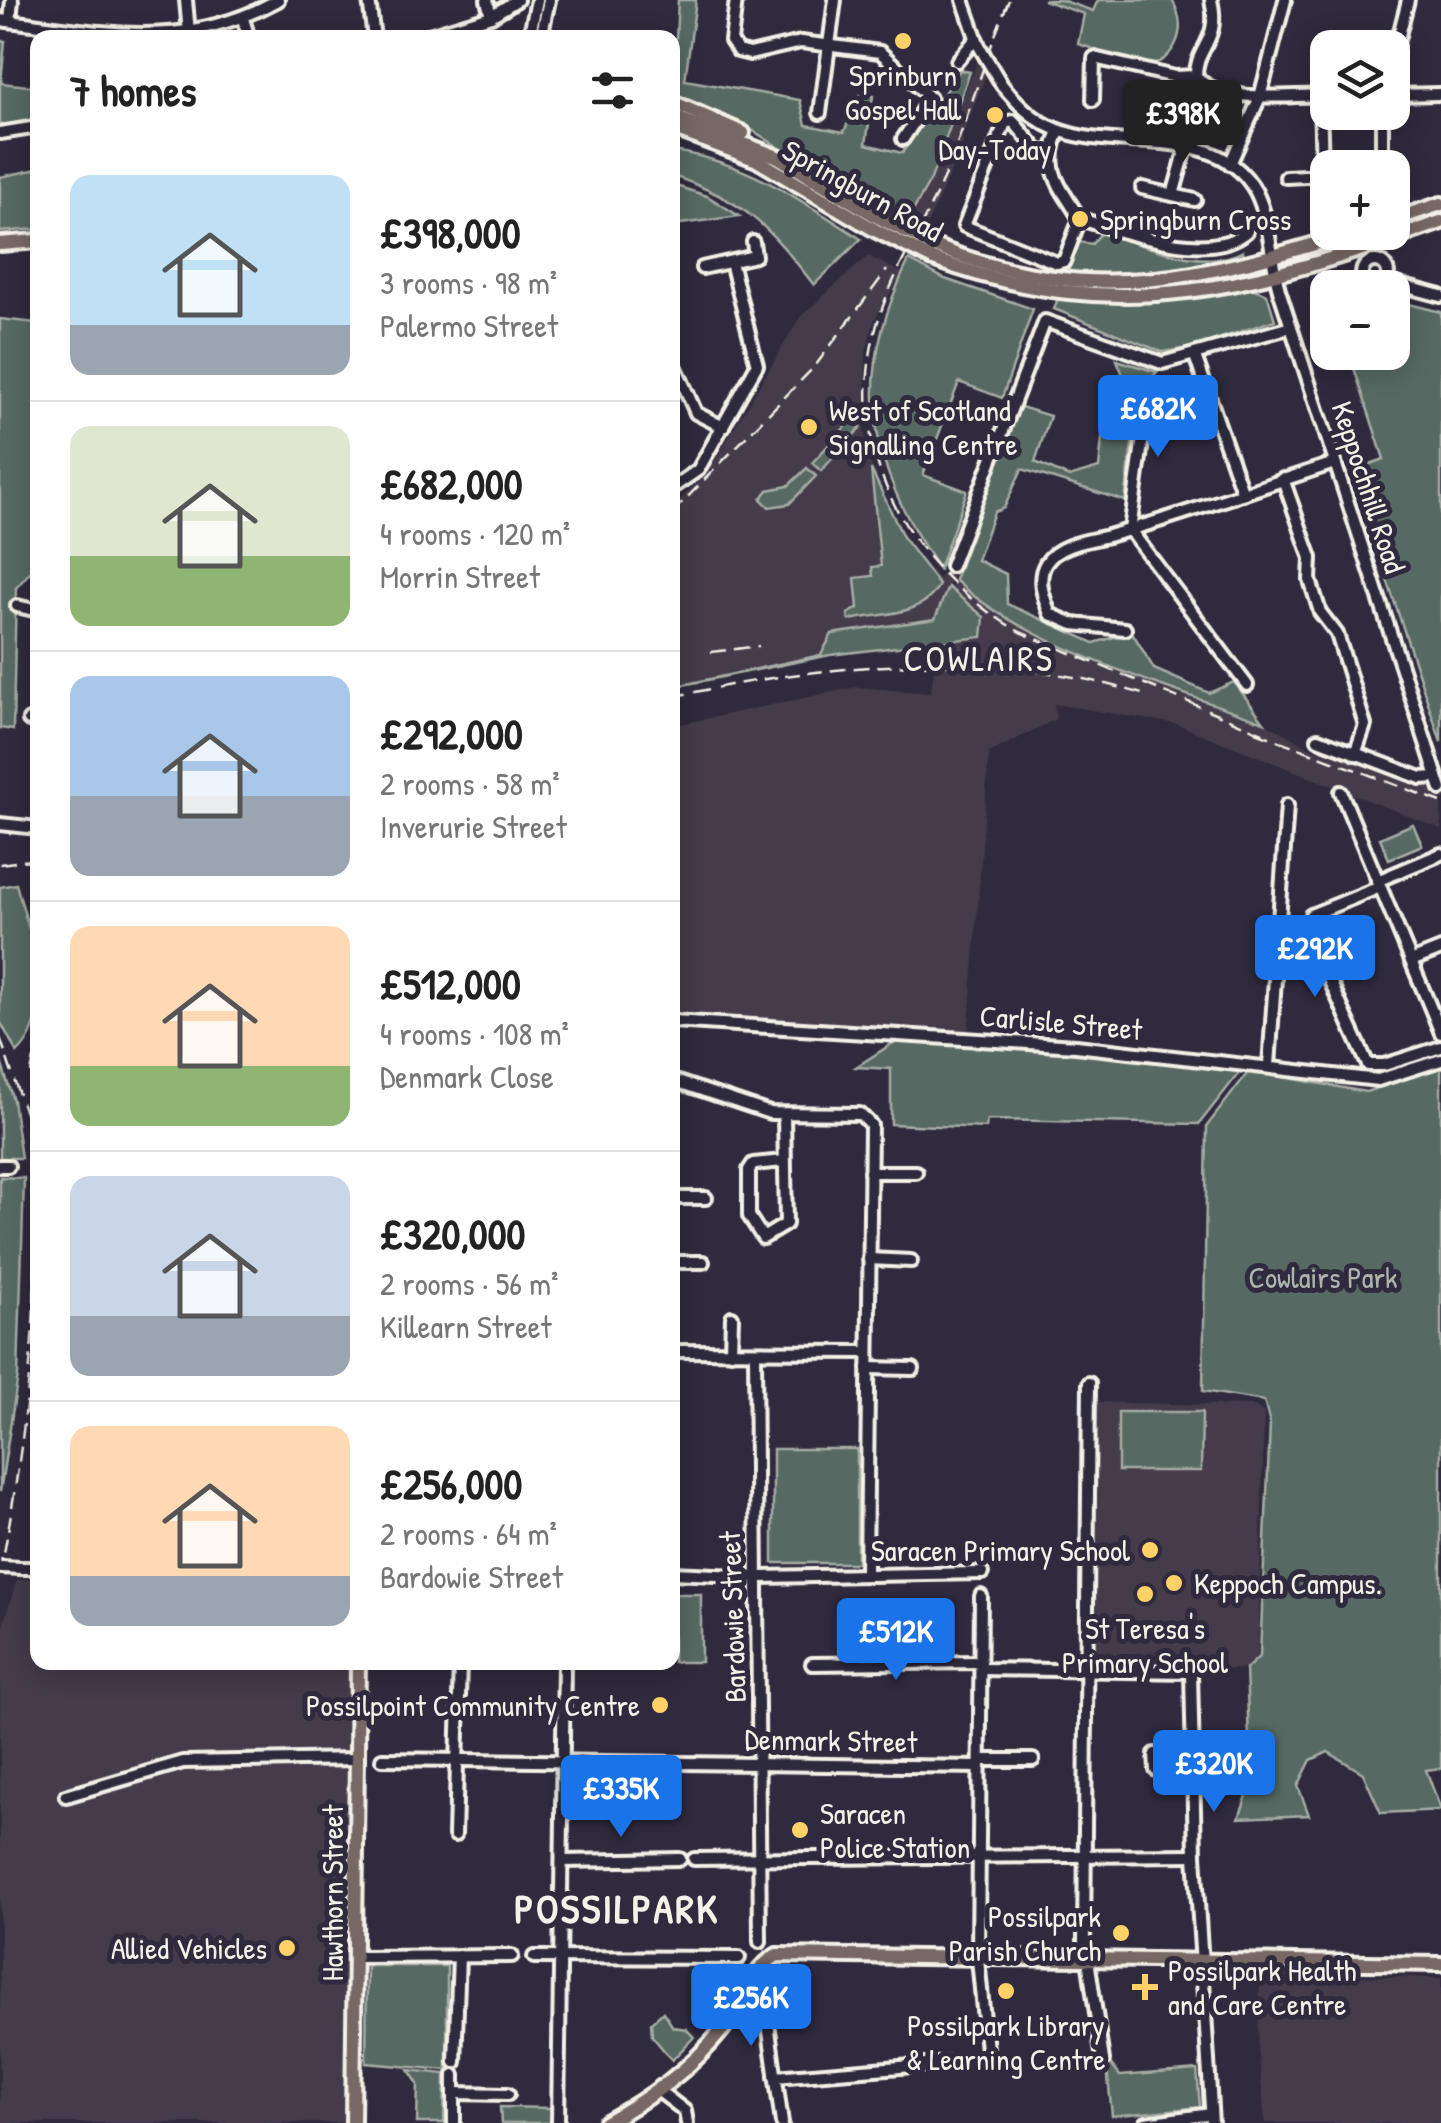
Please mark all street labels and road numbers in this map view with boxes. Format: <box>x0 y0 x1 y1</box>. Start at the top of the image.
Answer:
street label: Springburn Road <box>776 130 951 251</box>
street label: Keppochhill Road <box>1322 396 1416 578</box>
street label: Carlisle Street <box>978 995 1144 1049</box>
street label: Bardowie Street <box>709 1530 755 1703</box>
street label: Denmark Street <box>744 1718 918 1762</box>
street label: Hawthorn Street <box>312 1804 352 1981</box>

